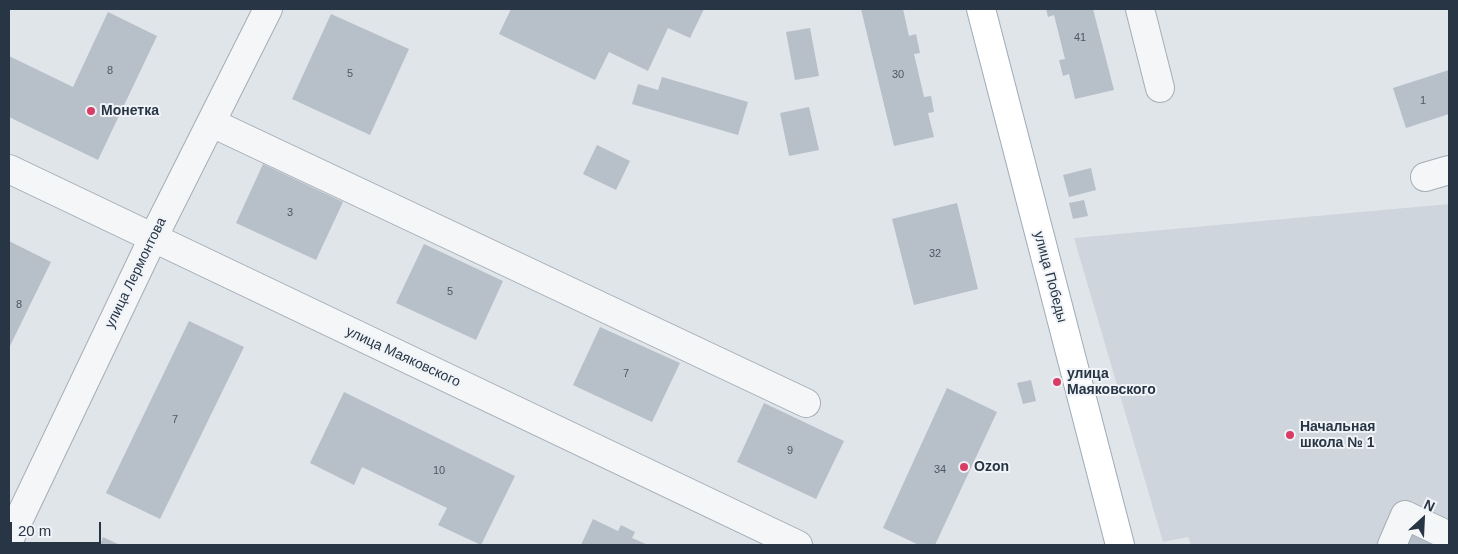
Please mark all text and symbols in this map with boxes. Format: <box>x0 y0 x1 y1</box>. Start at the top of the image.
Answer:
house number: 41 <box>1074 31 1086 45</box>
house number: 8 <box>107 64 113 78</box>
house number: 5 <box>347 67 353 81</box>
house number: 30 <box>892 68 904 82</box>
house number: 1 <box>1420 94 1426 108</box>
place label: Монетка <box>101 103 159 119</box>
marker: Монетка <box>85 105 97 117</box>
house number: 3 <box>287 206 293 220</box>
street label: улица Лермонтова <box>102 215 170 331</box>
street label: улица Победы <box>1030 230 1070 324</box>
house number: 32 <box>929 247 941 261</box>
house number: 5 <box>447 285 453 299</box>
house number: 8 <box>16 298 22 312</box>
street label: улица Маяковского <box>343 323 463 391</box>
place label: улица Маяковского <box>1067 366 1156 398</box>
house number: 7 <box>623 367 629 381</box>
marker: улица Маяковского <box>1051 376 1063 388</box>
house number: 7 <box>172 413 178 427</box>
place label: Начальная школа № 1 <box>1300 419 1375 452</box>
marker: Начальная школа № 1 <box>1284 429 1296 441</box>
house number: 9 <box>787 444 793 458</box>
place label: Ozon <box>974 459 1009 475</box>
marker: Ozon <box>958 461 970 473</box>
house number: 34 <box>934 463 946 477</box>
house number: 10 <box>433 464 445 478</box>
north arrow <box>1398 494 1448 544</box>
text: N <box>1421 496 1437 515</box>
scale bar <box>12 512 104 544</box>
text: 20 m <box>18 522 51 539</box>

